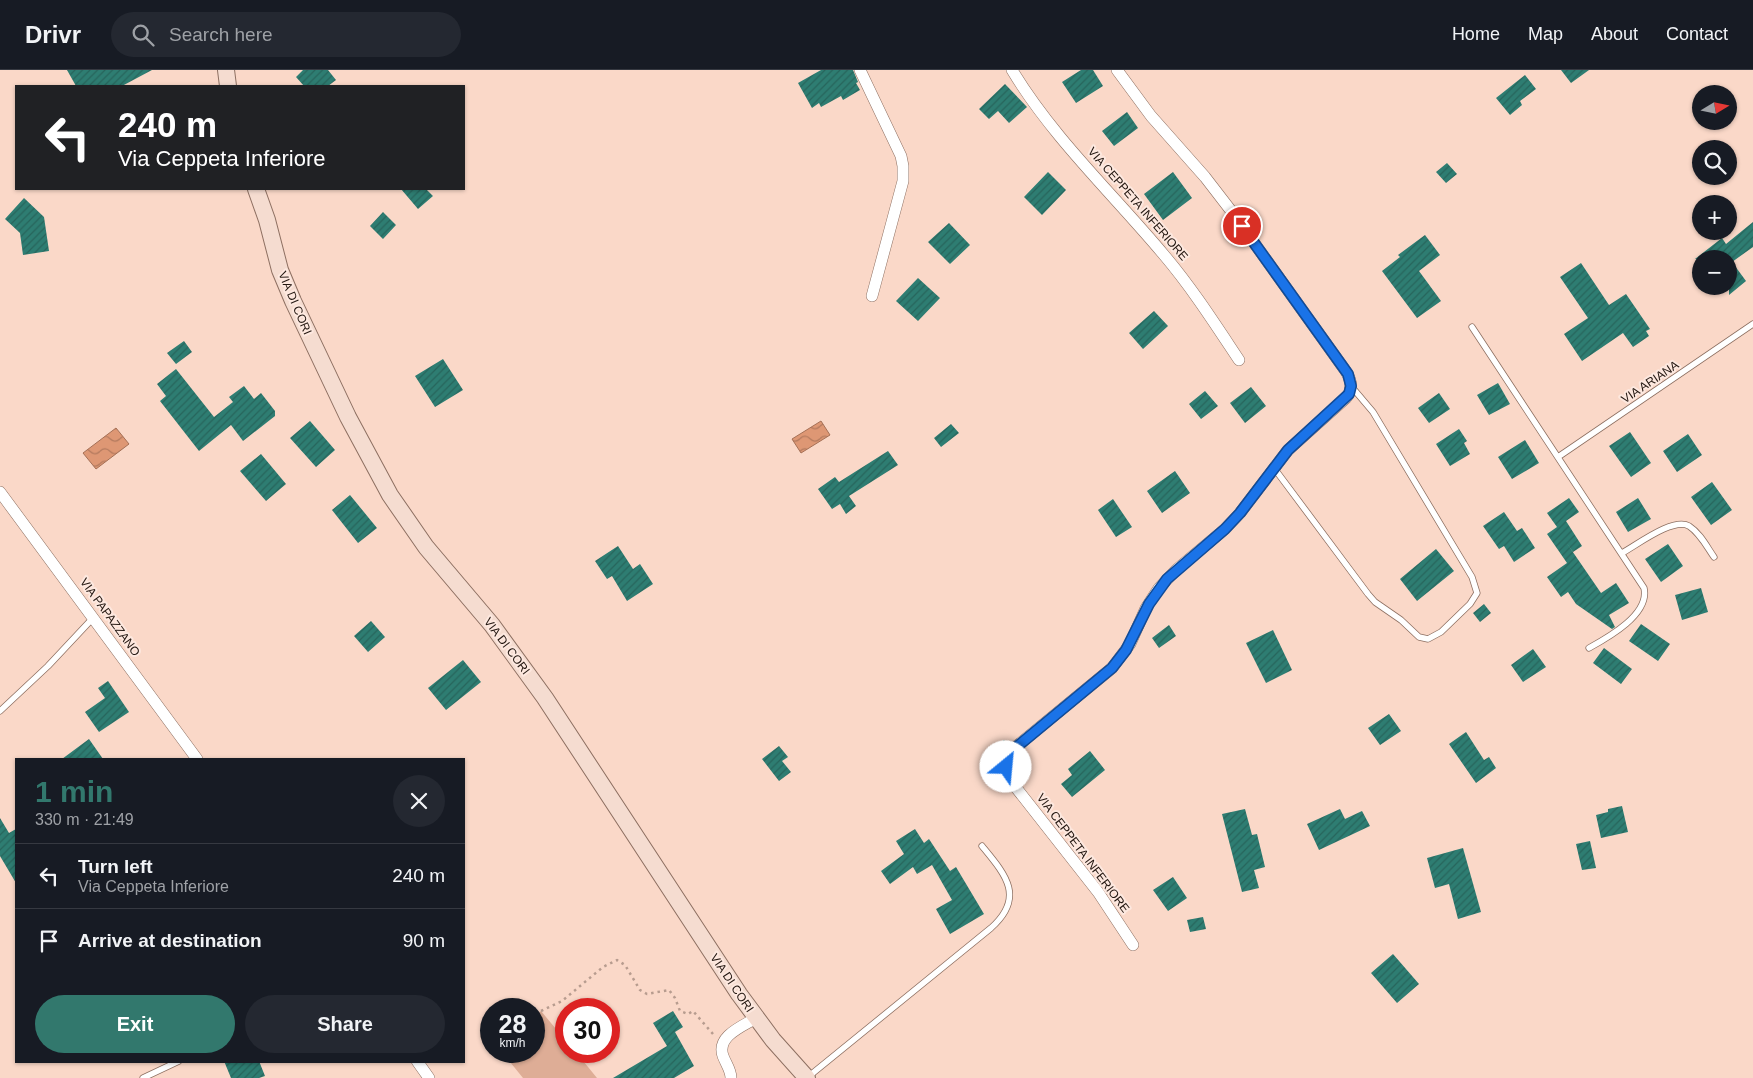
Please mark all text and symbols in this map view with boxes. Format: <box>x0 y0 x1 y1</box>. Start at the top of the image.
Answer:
search box <box>111 12 461 57</box>
text: Drivr <box>25 21 81 48</box>
icon: search <box>129 21 157 49</box>
text: Search here <box>169 24 273 45</box>
text: Home <box>1452 24 1500 44</box>
text: Map <box>1528 24 1563 44</box>
text: About <box>1591 24 1638 44</box>
text: Contact <box>1666 24 1728 44</box>
north arrow <box>1692 85 1738 130</box>
map controls <box>1692 85 1737 295</box>
icon: left <box>35 105 100 170</box>
text: 240 m <box>118 105 217 144</box>
button: search <box>1692 140 1737 185</box>
street label: VIA CEPPETA INFERIORE <box>1085 145 1191 263</box>
text: Via Ceppeta Inferiore <box>118 146 326 171</box>
button: + <box>1692 195 1737 240</box>
pin <box>1221 205 1263 247</box>
icon: arrive <box>1228 212 1256 240</box>
button: − <box>1692 250 1737 295</box>
street label: VIA DI CORI <box>275 269 315 337</box>
street label: VIA ARIANA <box>1619 358 1681 406</box>
street label: VIA PAPAZZANO <box>77 575 143 659</box>
street label: VIA DI CORI <box>481 615 533 677</box>
position arrow <box>979 740 1031 792</box>
text: 1 min <box>35 775 113 808</box>
button: close <box>393 775 445 827</box>
street label: VIA CEPPETA INFERIORE <box>1034 791 1132 915</box>
text: 330 m · 21:49 <box>35 811 134 828</box>
text: Turn left <box>78 856 153 877</box>
icon: left <box>35 862 63 890</box>
text: 240 m <box>392 865 445 886</box>
text: Via Ceppeta Inferiore <box>78 878 229 895</box>
icon: arrive <box>35 927 63 955</box>
text: Arrive at destination <box>78 930 262 951</box>
text: 90 m <box>403 930 445 951</box>
street label: VIA DI CORI <box>707 951 757 1015</box>
button: Exit <box>35 995 235 1053</box>
button: Share <box>245 995 445 1053</box>
speed limit sign: 30 <box>555 998 620 1063</box>
text: 28 <box>499 1010 526 1038</box>
text: km/h <box>499 1036 526 1050</box>

